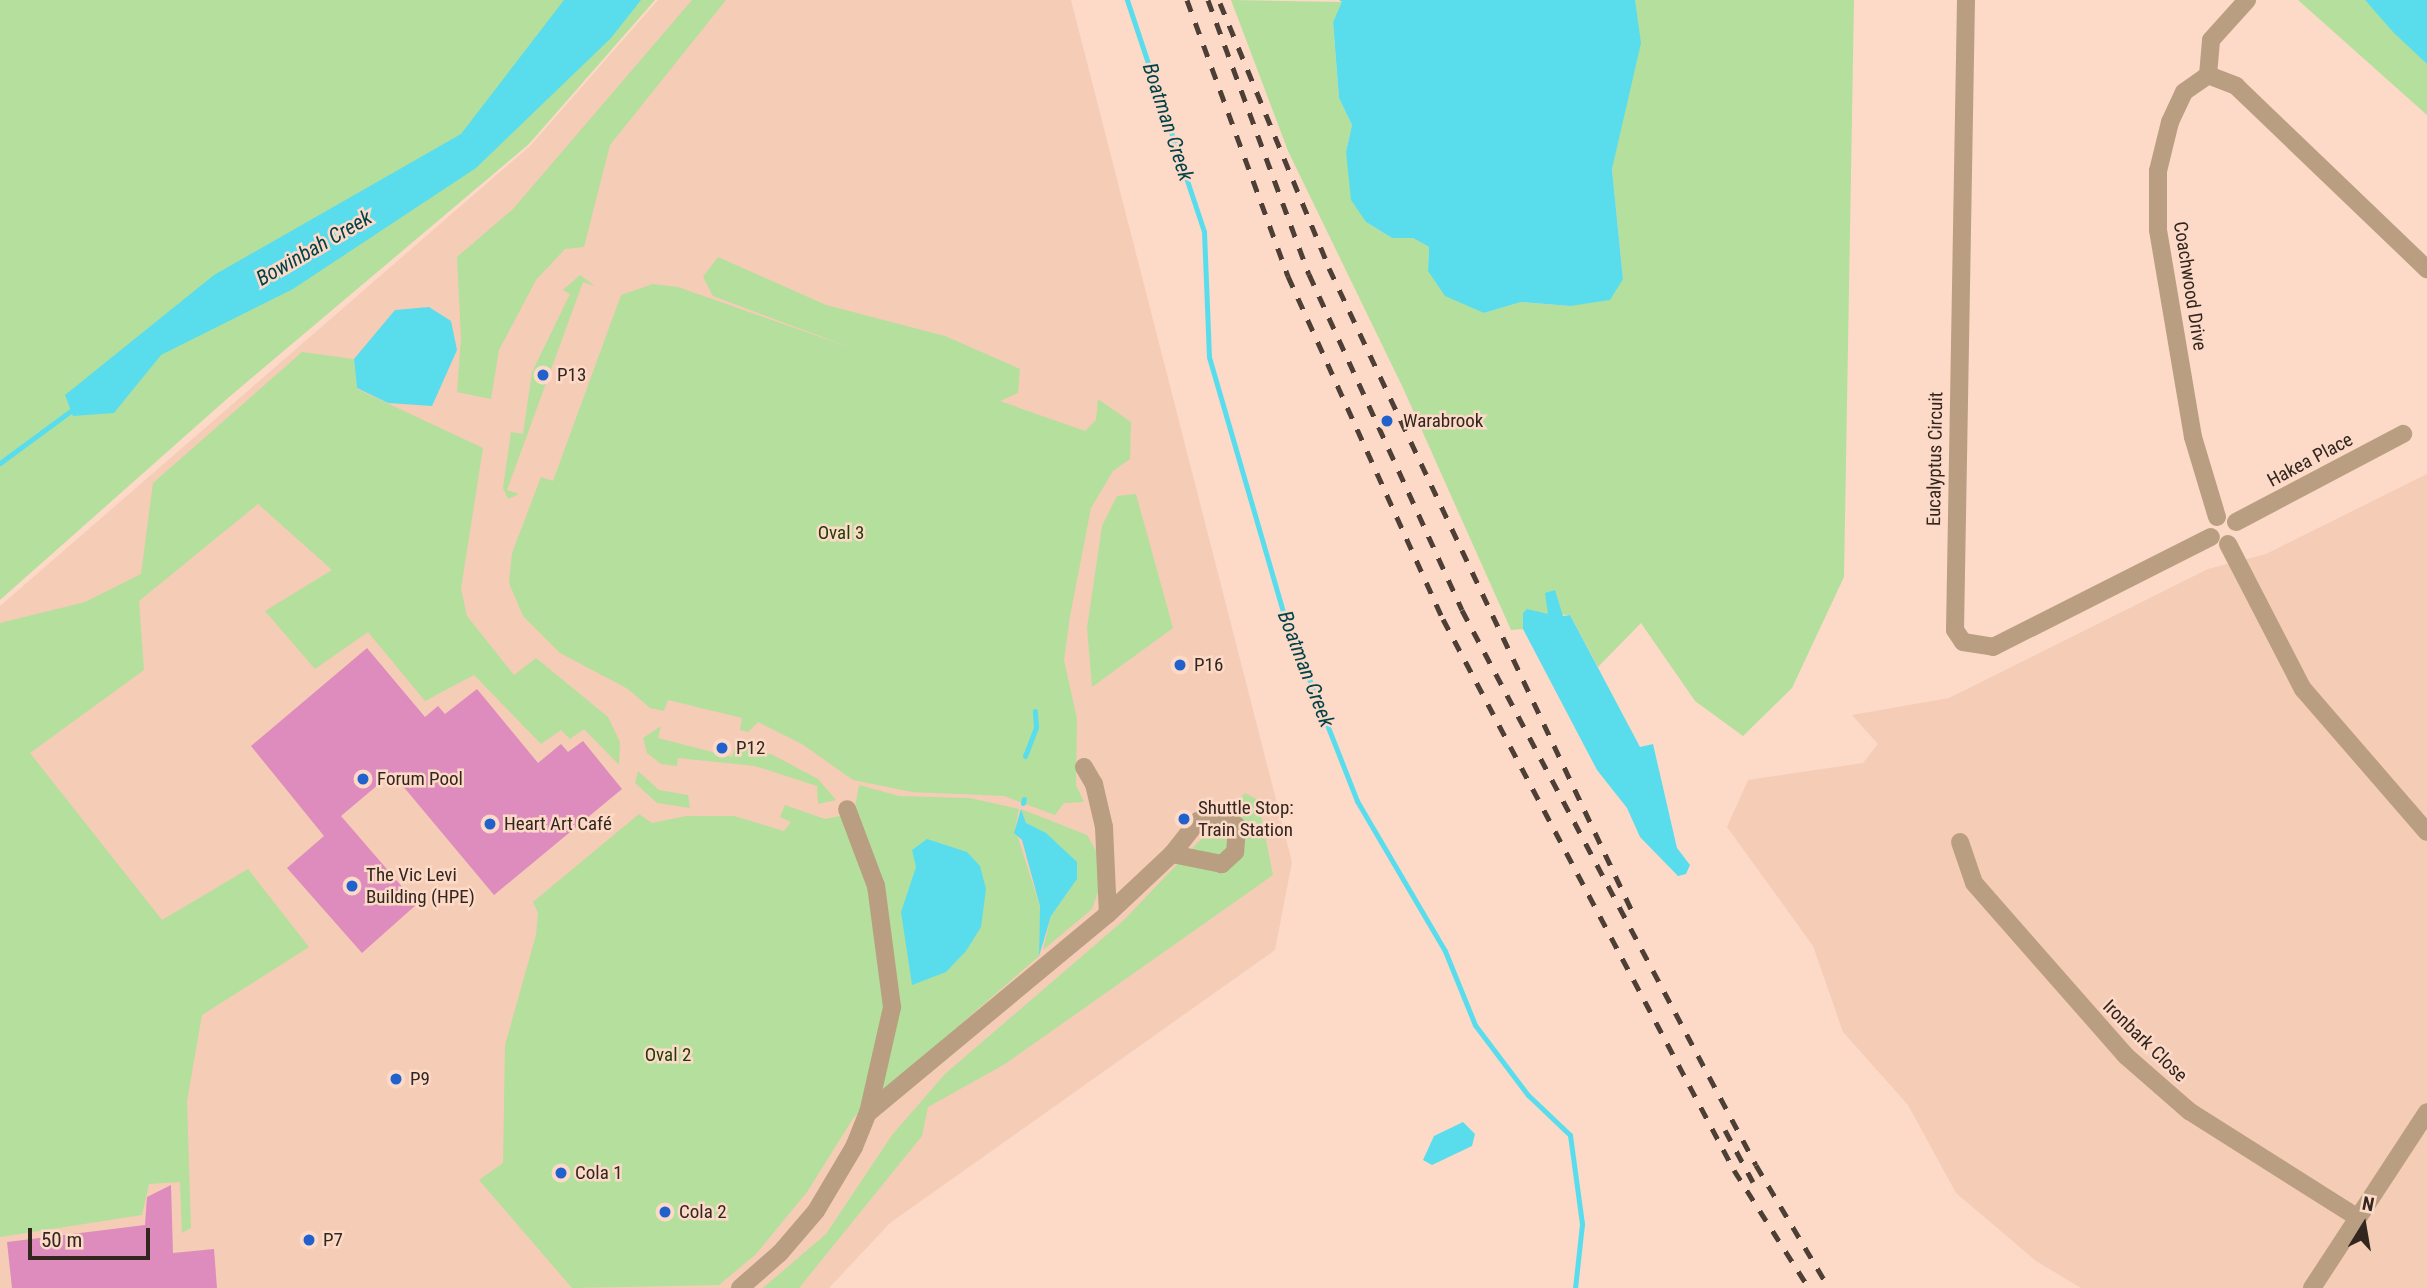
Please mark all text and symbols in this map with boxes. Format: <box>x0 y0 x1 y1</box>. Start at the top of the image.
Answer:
water label: Boatman Creek <box>1137 60 1199 184</box>
water label: Bowinbah Creek <box>252 205 376 291</box>
street label: Coachwood Drive <box>2169 220 2211 352</box>
place label: P13 <box>557 364 586 386</box>
marker: P13 <box>535 367 551 383</box>
street label: Eucalyptus Circuit <box>1922 392 1948 526</box>
place label: Warabrook <box>1403 410 1483 432</box>
marker: Warabrook <box>1377 411 1397 431</box>
street label: Hakea Place <box>2263 428 2357 492</box>
park label: Oval 3 <box>818 522 864 544</box>
water label: Boatman Creek <box>1272 607 1340 731</box>
place label: P16 <box>1194 654 1223 676</box>
marker: P16 <box>1172 657 1188 673</box>
place label: P12 <box>736 737 765 759</box>
marker: P12 <box>714 740 730 756</box>
place label: Forum Pool <box>377 768 463 790</box>
marker: Forum Pool <box>355 771 371 787</box>
place label: Shuttle Stop: Train Station <box>1198 797 1294 841</box>
marker: Shuttle Stop: Train Station <box>1176 811 1192 827</box>
place label: Heart Art Café <box>504 813 612 835</box>
marker: Heart Art Café <box>482 816 498 832</box>
place label: The Vic Levi Building (HPE) <box>366 864 475 908</box>
marker: The Vic Levi Building (HPE) <box>344 878 360 894</box>
street label: Ironbark Close <box>2098 995 2192 1087</box>
park label: Oval 2 <box>645 1044 691 1066</box>
place label: P9 <box>410 1068 430 1090</box>
marker: P9 <box>388 1071 404 1087</box>
place label: Cola 1 <box>575 1162 623 1184</box>
marker: Cola 1 <box>553 1165 569 1181</box>
north arrow <box>2329 1190 2399 1260</box>
text: N <box>2360 1191 2376 1216</box>
place label: Cola 2 <box>679 1201 727 1223</box>
marker: Cola 2 <box>657 1204 673 1220</box>
scale bar <box>32 1214 154 1258</box>
text: 50 m <box>41 1228 82 1252</box>
place label: P7 <box>323 1229 343 1251</box>
marker: P7 <box>301 1232 317 1248</box>

